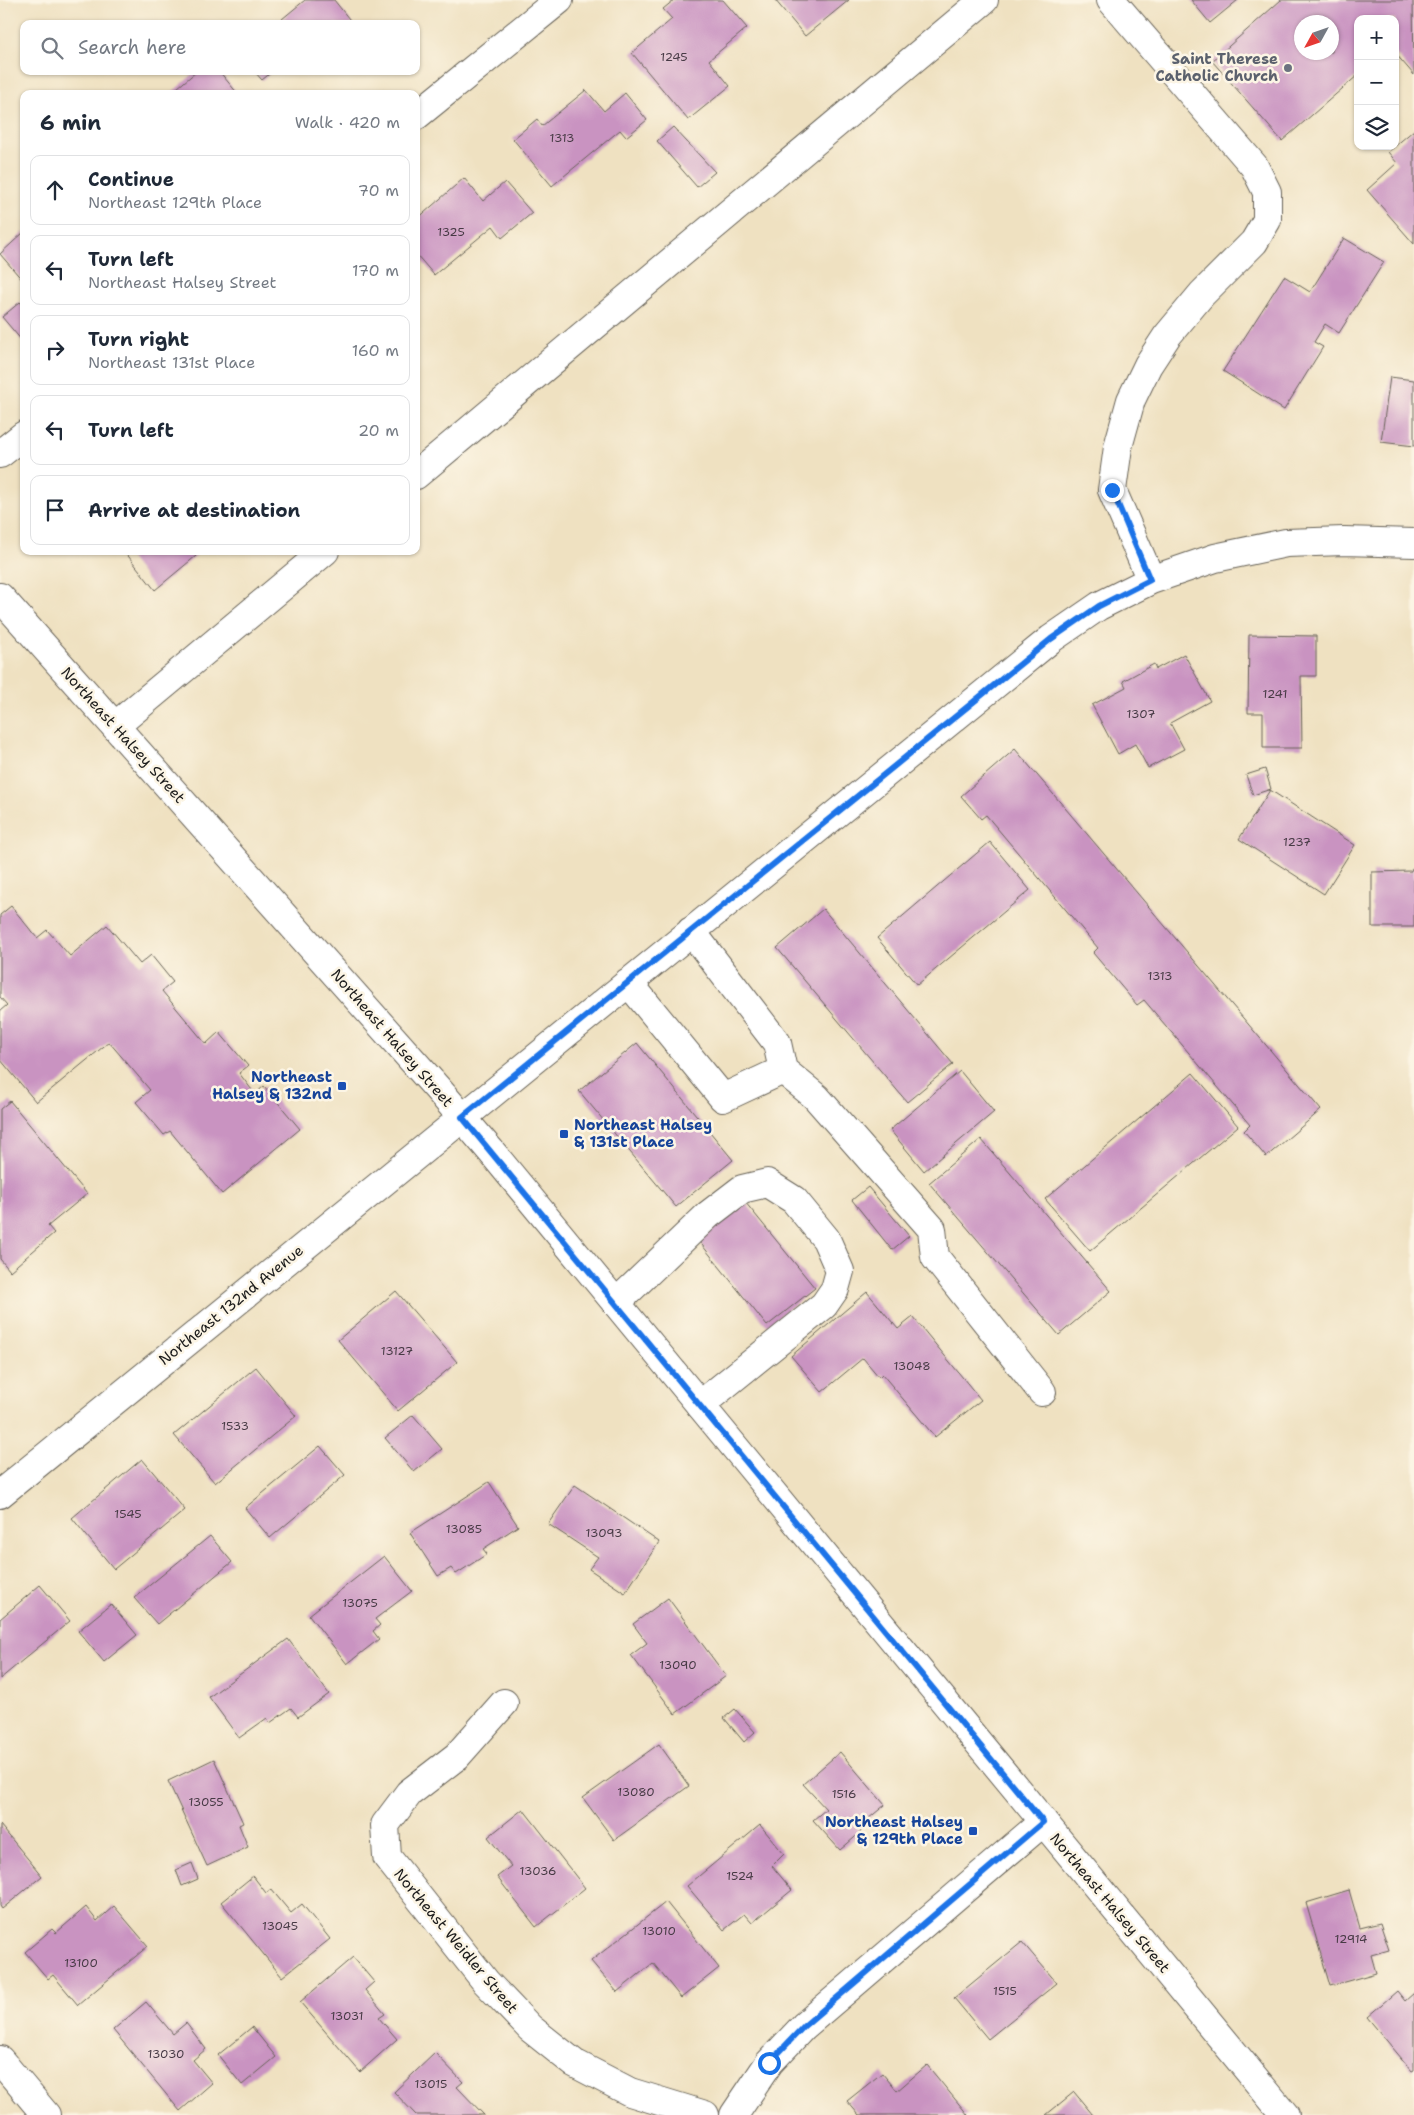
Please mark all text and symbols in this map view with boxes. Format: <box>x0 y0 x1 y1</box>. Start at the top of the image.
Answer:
north arrow <box>1294 15 1339 60</box>
map controls <box>1354 15 1399 150</box>
button: + <box>1354 15 1399 60</box>
search box <box>20 20 420 75</box>
icon: search <box>38 34 66 62</box>
text: Search here <box>78 35 187 60</box>
house number: 1245 <box>660 49 688 65</box>
place label: Saint Therese Catholic Church <box>1155 49 1278 86</box>
button: − <box>1354 60 1399 105</box>
marker: Saint Therese Catholic Church <box>1282 62 1294 74</box>
button: layers <box>1354 105 1399 150</box>
text: 6 min <box>40 109 101 137</box>
text: Walk · 420 m <box>295 112 400 133</box>
house number: 1313 <box>549 130 575 146</box>
text: Continue <box>88 167 174 192</box>
icon: ahead <box>41 176 69 204</box>
text: 70 m <box>358 180 399 201</box>
text: Northeast 129th Place <box>88 192 262 213</box>
house number: 1325 <box>437 224 465 240</box>
text: Turn left <box>88 247 174 272</box>
icon: left <box>41 256 69 284</box>
text: 170 m <box>352 260 399 281</box>
text: Northeast Halsey Street <box>88 272 277 293</box>
text: Turn right <box>88 327 189 352</box>
icon: right <box>41 336 69 364</box>
text: 160 m <box>352 340 399 361</box>
text: Northeast 131st Place <box>88 352 255 373</box>
icon: left <box>41 416 69 444</box>
text: Turn left <box>88 418 174 443</box>
text: 20 m <box>358 420 399 441</box>
route end <box>1101 479 1124 502</box>
icon: arrive <box>41 496 69 524</box>
text: Arrive at destination <box>88 498 300 523</box>
street label: Northeast Halsey Street <box>56 663 190 807</box>
house number: 1241 <box>1263 686 1287 702</box>
house number: 1307 <box>1127 706 1155 722</box>
house number: 1237 <box>1283 834 1311 850</box>
street label: Northeast Halsey Street <box>326 965 458 1111</box>
house number: 1313 <box>1147 968 1173 984</box>
place label: Northeast Halsey & 132nd <box>212 1067 332 1104</box>
marker: Northeast Halsey & 132nd <box>336 1080 348 1092</box>
place label: Northeast Halsey & 131st Place <box>574 1115 712 1152</box>
marker: Northeast Halsey & 131st Place <box>558 1128 570 1140</box>
street label: Northeast 132nd Avenue <box>155 1240 307 1370</box>
house number: 13127 <box>381 1343 413 1359</box>
house number: 13048 <box>893 1358 931 1374</box>
house number: 1533 <box>221 1418 249 1434</box>
house number: 1545 <box>114 1506 142 1522</box>
house number: 13085 <box>446 1521 482 1537</box>
house number: 13093 <box>586 1525 622 1541</box>
house number: 13075 <box>342 1595 378 1611</box>
house number: 13090 <box>659 1657 697 1673</box>
house number: 13080 <box>617 1784 655 1800</box>
house number: 1516 <box>832 1786 856 1802</box>
house number: 13055 <box>188 1794 224 1810</box>
place label: Northeast Halsey & 129th Place <box>825 1812 963 1849</box>
marker: Northeast Halsey & 129th Place <box>967 1825 979 1837</box>
street label: Northeast Halsey Street <box>1046 1829 1174 1977</box>
house number: 13036 <box>520 1863 556 1879</box>
street label: Northeast Weidler Street <box>389 1864 523 2018</box>
house number: 1524 <box>726 1868 754 1884</box>
house number: 13045 <box>262 1918 298 1934</box>
house number: 13010 <box>642 1923 676 1939</box>
house number: 12914 <box>1334 1931 1368 1947</box>
house number: 13100 <box>64 1955 98 1971</box>
house number: 1515 <box>993 1983 1017 1999</box>
house number: 13031 <box>330 2008 364 2024</box>
house number: 13030 <box>148 2046 185 2062</box>
route start <box>758 2052 781 2075</box>
house number: 13015 <box>415 2076 447 2092</box>

